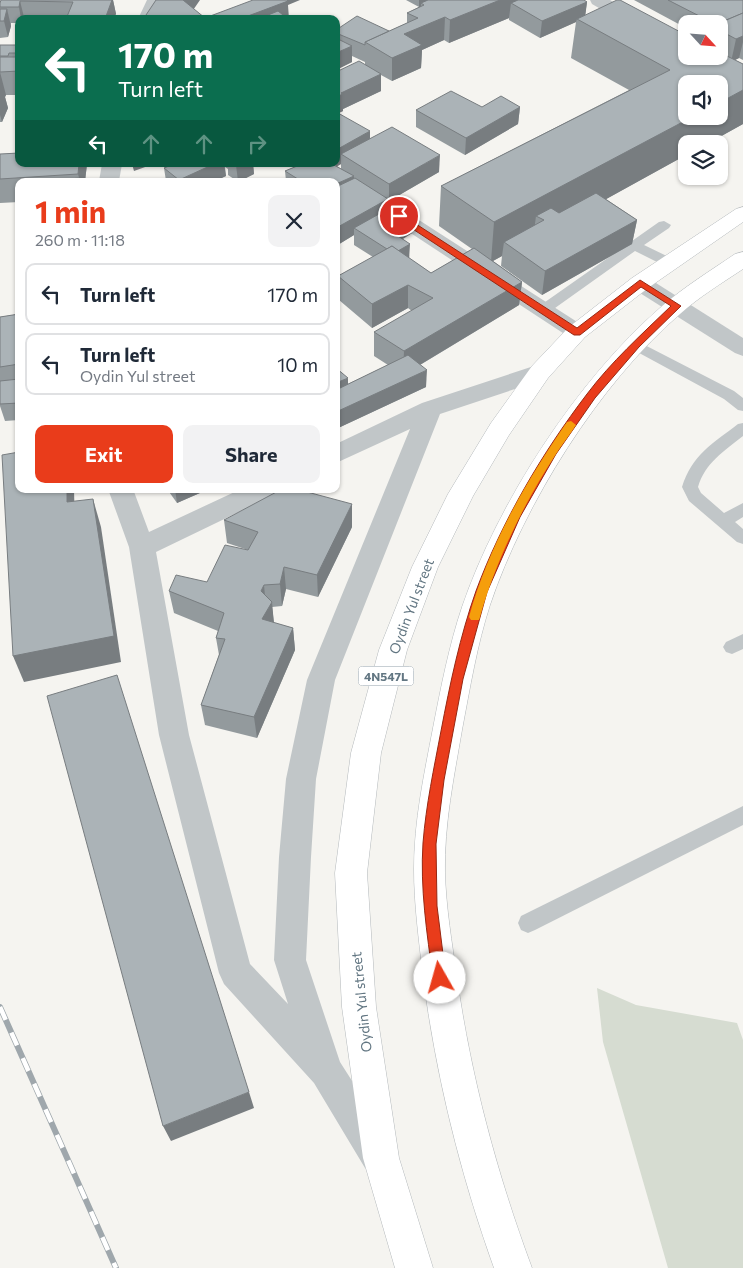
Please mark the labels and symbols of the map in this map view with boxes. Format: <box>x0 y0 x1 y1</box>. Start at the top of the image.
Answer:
north arrow <box>678 15 728 65</box>
pin <box>378 195 420 237</box>
street label: Oydin Yul street <box>385 556 437 656</box>
road number: 4N547L <box>358 666 414 686</box>
street label: Oydin Yul street <box>347 951 375 1053</box>
position arrow <box>413 951 465 1003</box>

